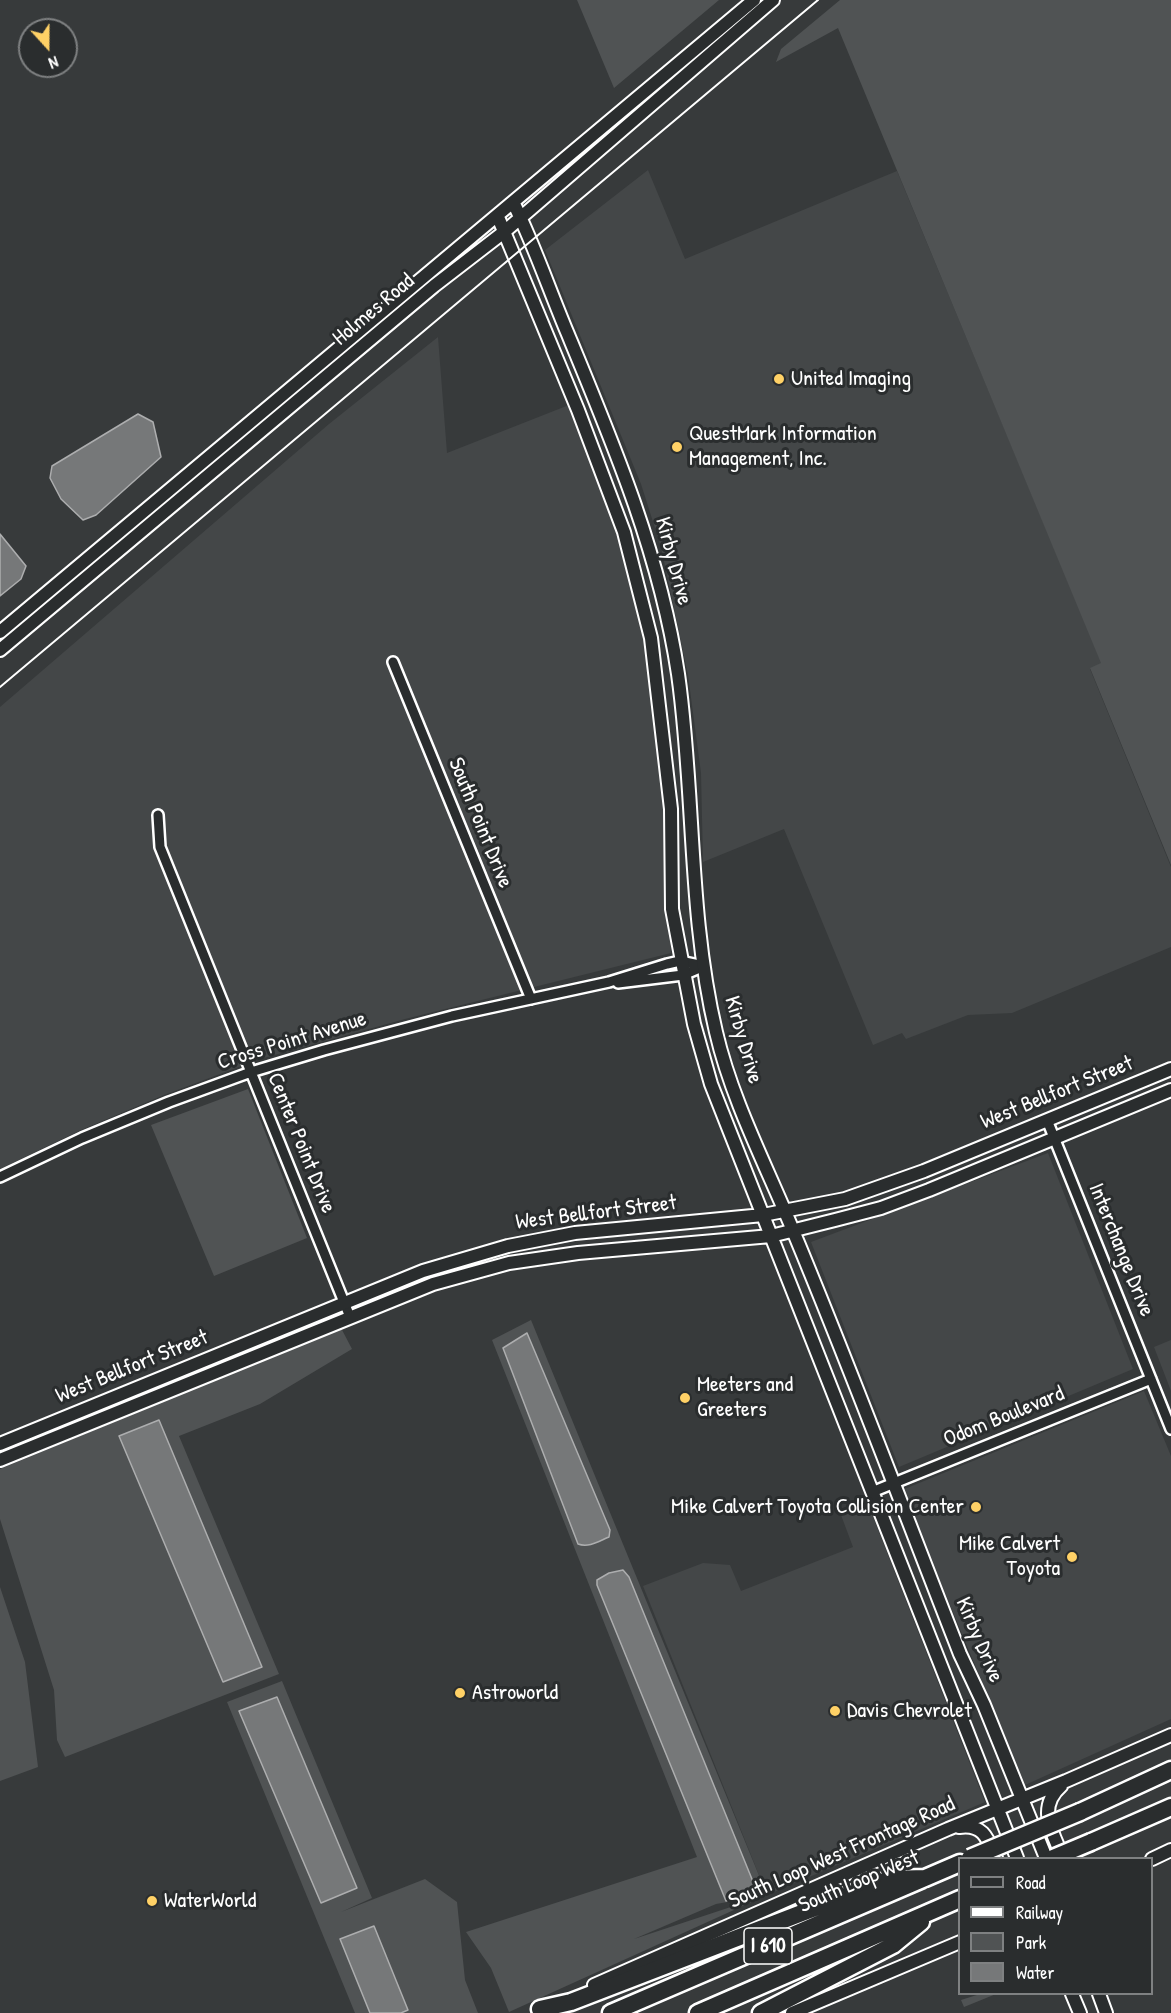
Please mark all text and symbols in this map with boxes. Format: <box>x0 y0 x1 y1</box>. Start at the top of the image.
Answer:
north arrow <box>18 18 78 78</box>
text: N <box>46 51 62 75</box>
street label: Holmes Road <box>328 268 420 352</box>
place label: United Imaging <box>791 366 911 392</box>
marker: United Imaging <box>772 372 786 386</box>
place label: QuestMark Information Management, Inc. <box>689 421 877 472</box>
marker: QuestMark Information Management, Inc. <box>670 440 684 454</box>
street label: Kirby Drive <box>649 514 697 608</box>
street label: South Point Drive <box>442 754 518 892</box>
street label: Kirby Drive <box>718 993 768 1087</box>
street label: Cross Point Avenue <box>214 1006 370 1076</box>
street label: West Bellfort Street <box>977 1050 1137 1136</box>
street label: Center Point Drive <box>261 1069 341 1217</box>
street label: Interchange Drive <box>1082 1180 1160 1320</box>
street label: West Bellfort Street <box>514 1190 678 1236</box>
street label: West Bellfort Street <box>52 1324 212 1410</box>
place label: Meeters and Greeters <box>697 1372 793 1424</box>
street label: Odom Boulevard <box>940 1381 1068 1453</box>
marker: Meeters and Greeters <box>678 1391 692 1405</box>
place label: Mike Calvert Toyota Collision Center <box>671 1494 964 1520</box>
marker: Mike Calvert Toyota Collision Center <box>969 1500 983 1514</box>
place label: Mike Calvert Toyota <box>959 1531 1060 1582</box>
marker: Mike Calvert Toyota <box>1065 1550 1079 1564</box>
street label: Kirby Drive <box>949 1594 1009 1686</box>
place label: Astroworld <box>472 1680 558 1706</box>
marker: Astroworld <box>453 1686 467 1700</box>
place label: Davis Chevrolet <box>847 1698 972 1724</box>
marker: Davis Chevrolet <box>828 1704 842 1718</box>
street label: South Loop West Frontage Road <box>725 1791 959 1915</box>
street label: South Loop West <box>795 1845 923 1919</box>
legend <box>958 1857 1153 1995</box>
text: Road <box>1016 1870 1046 1895</box>
place label: WaterWorld <box>164 1888 256 1914</box>
marker: WaterWorld <box>145 1894 159 1908</box>
text: Railway <box>1016 1900 1063 1925</box>
road number: I 610 <box>744 1928 792 1964</box>
text: Park <box>1016 1930 1046 1955</box>
text: Water <box>1016 1960 1054 1985</box>

